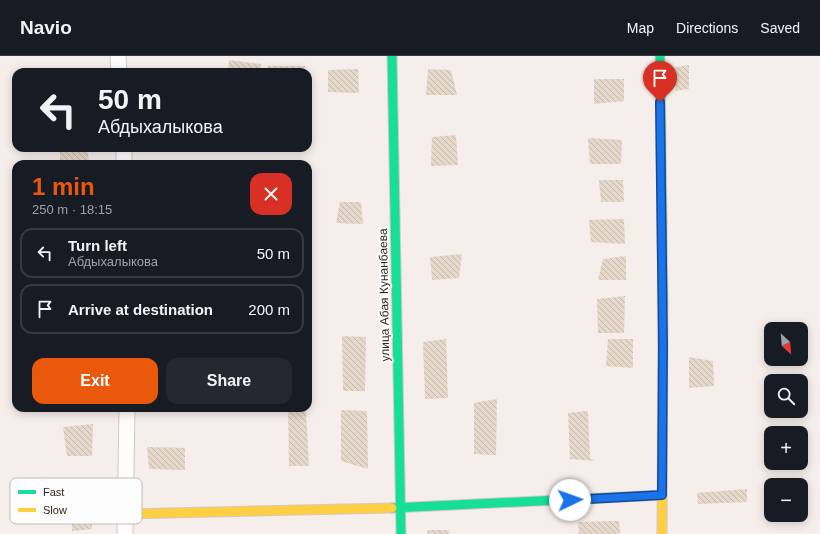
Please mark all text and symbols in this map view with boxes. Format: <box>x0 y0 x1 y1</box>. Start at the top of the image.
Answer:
text: Navio <box>20 17 72 38</box>
text: Map <box>627 20 654 36</box>
text: Directions <box>676 20 738 36</box>
text: Saved <box>760 20 800 36</box>
pin <box>643 61 677 102</box>
icon: arrive <box>649 67 671 89</box>
icon: left <box>32 84 84 136</box>
text: 50 m <box>98 84 162 115</box>
text: Абдыхалыкова <box>98 117 223 137</box>
text: 1 min <box>32 173 95 200</box>
button: close <box>250 173 292 215</box>
text: 250 m · 18:15 <box>32 202 112 217</box>
street label: улица Абая Кунанбаева <box>376 228 392 362</box>
text: Turn left <box>68 237 127 254</box>
icon: left <box>34 242 56 264</box>
text: 50 m <box>257 245 290 262</box>
text: Абдыхалыкова <box>68 254 158 269</box>
icon: arrive <box>34 298 56 320</box>
text: Arrive at destination <box>68 301 213 318</box>
text: 200 m <box>248 301 290 318</box>
north arrow <box>764 322 808 366</box>
map controls <box>764 322 808 522</box>
button: Exit <box>32 358 158 404</box>
button: Share <box>166 358 292 404</box>
button: search <box>764 374 808 418</box>
button: + <box>764 426 808 470</box>
legend <box>10 478 142 524</box>
button: − <box>764 478 808 522</box>
position arrow <box>549 479 591 521</box>
text: Fast <box>43 486 64 498</box>
text: Slow <box>43 504 67 516</box>

